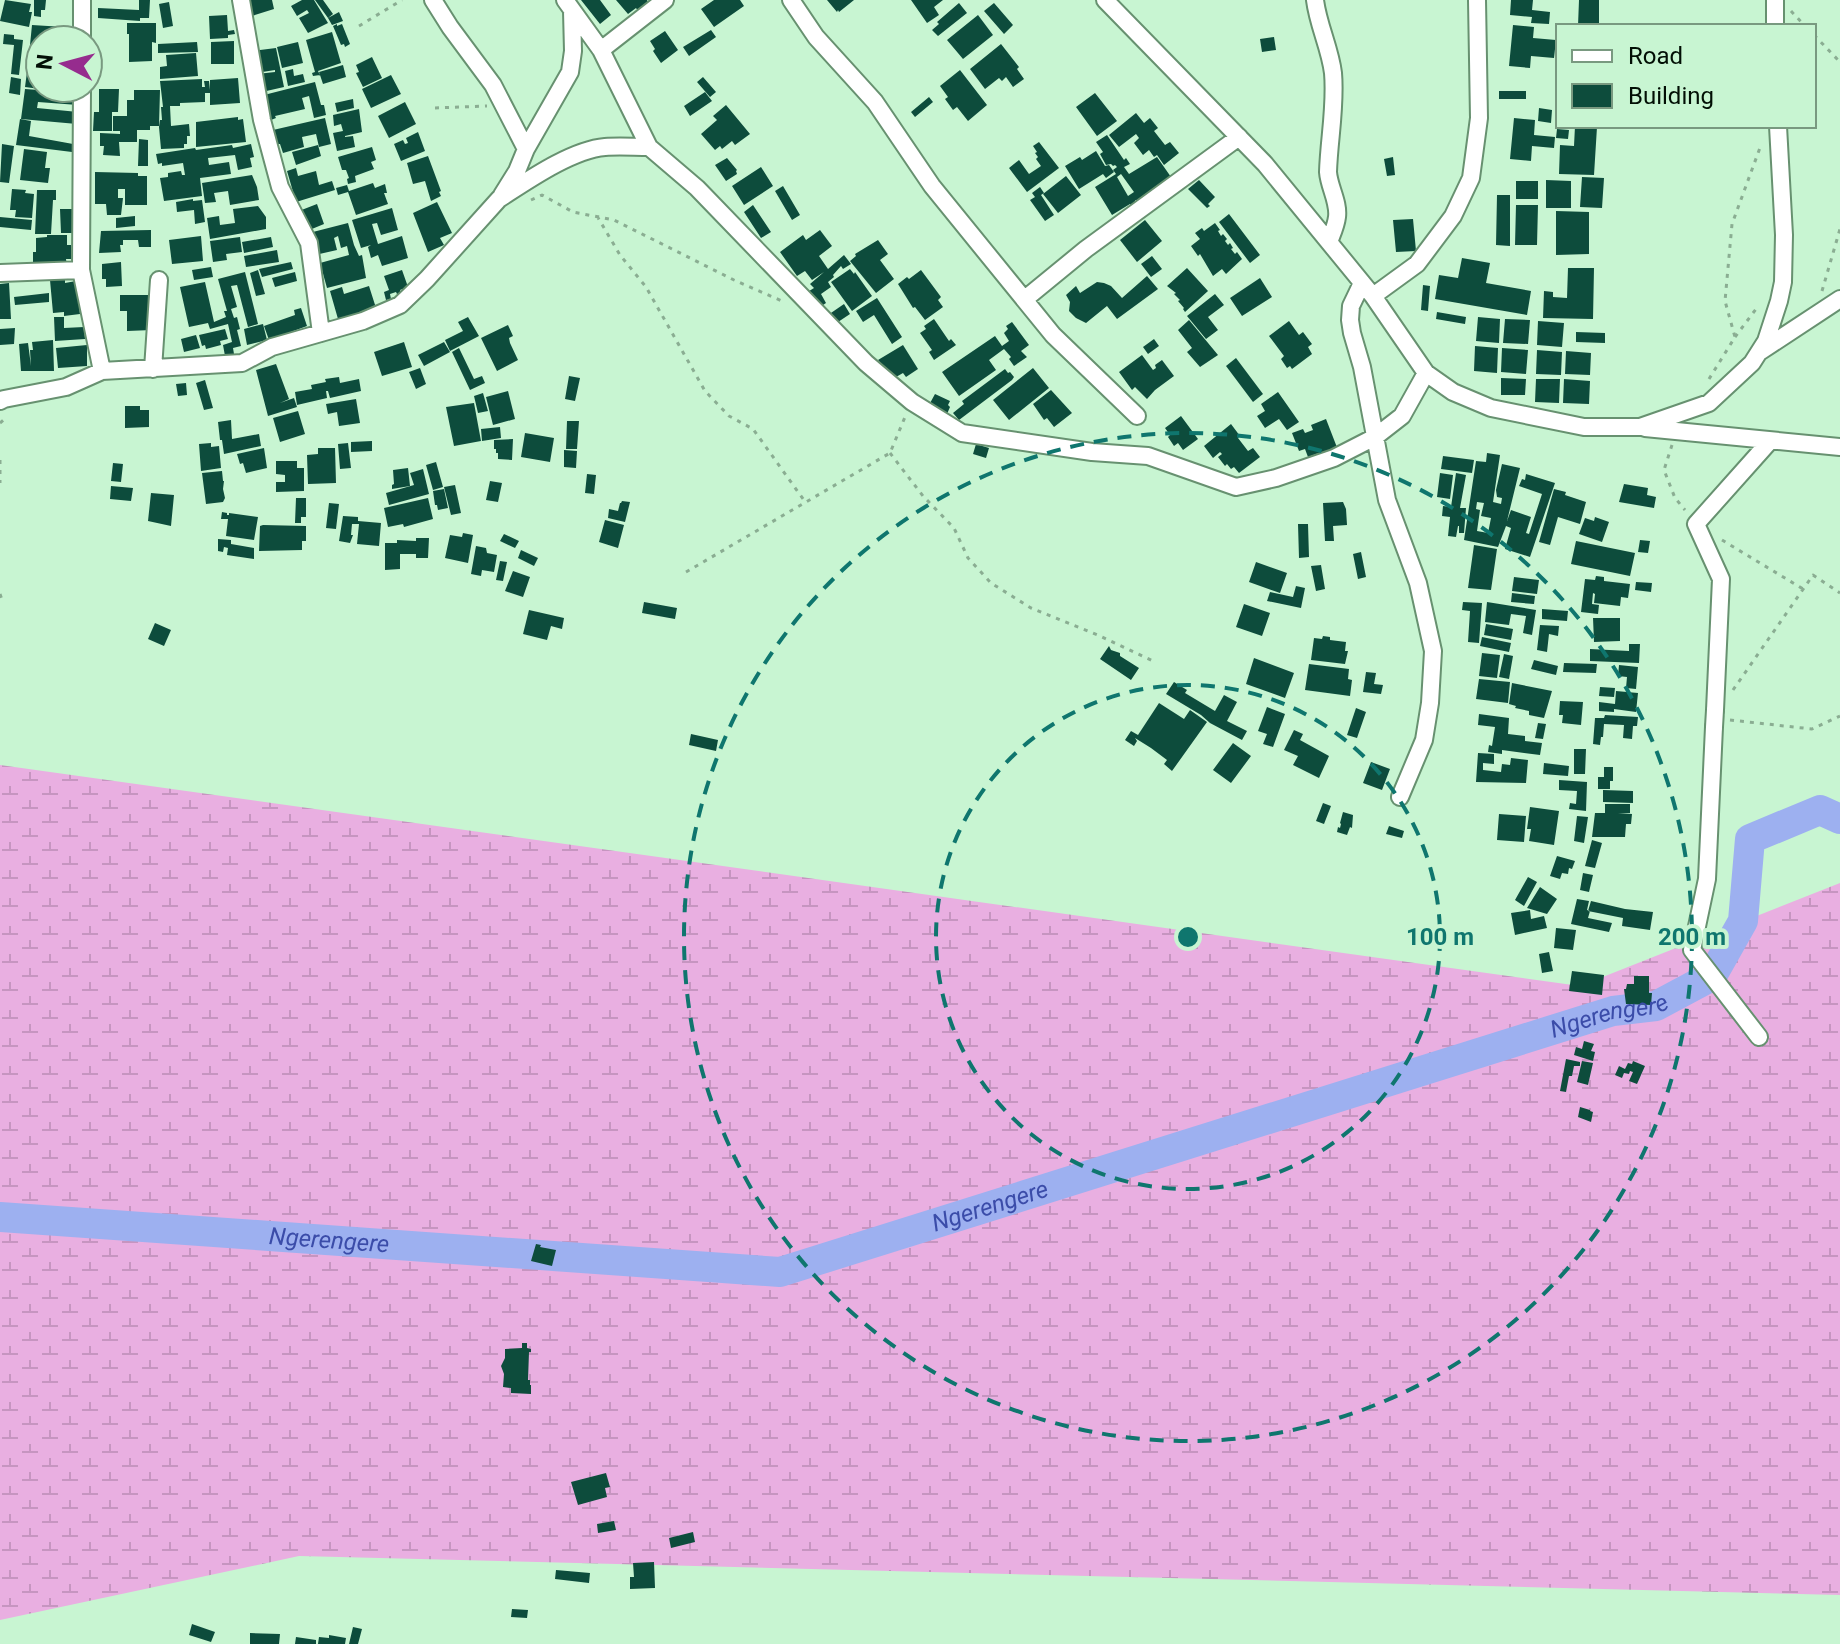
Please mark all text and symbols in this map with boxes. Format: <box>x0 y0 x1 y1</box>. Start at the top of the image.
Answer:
north arrow <box>24 24 104 104</box>
legend <box>1556 24 1816 128</box>
text: Road <box>1628 42 1683 70</box>
text: N <box>31 53 58 71</box>
text: Building <box>1628 82 1714 110</box>
centre of rings <box>1174 923 1202 951</box>
text: 100 m <box>1406 923 1474 951</box>
text: 200 m <box>1658 923 1726 951</box>
water label: Ngerengere <box>1547 988 1673 1044</box>
water label: Ngerengere <box>928 1175 1052 1238</box>
water label: Ngerengere <box>268 1222 390 1258</box>

